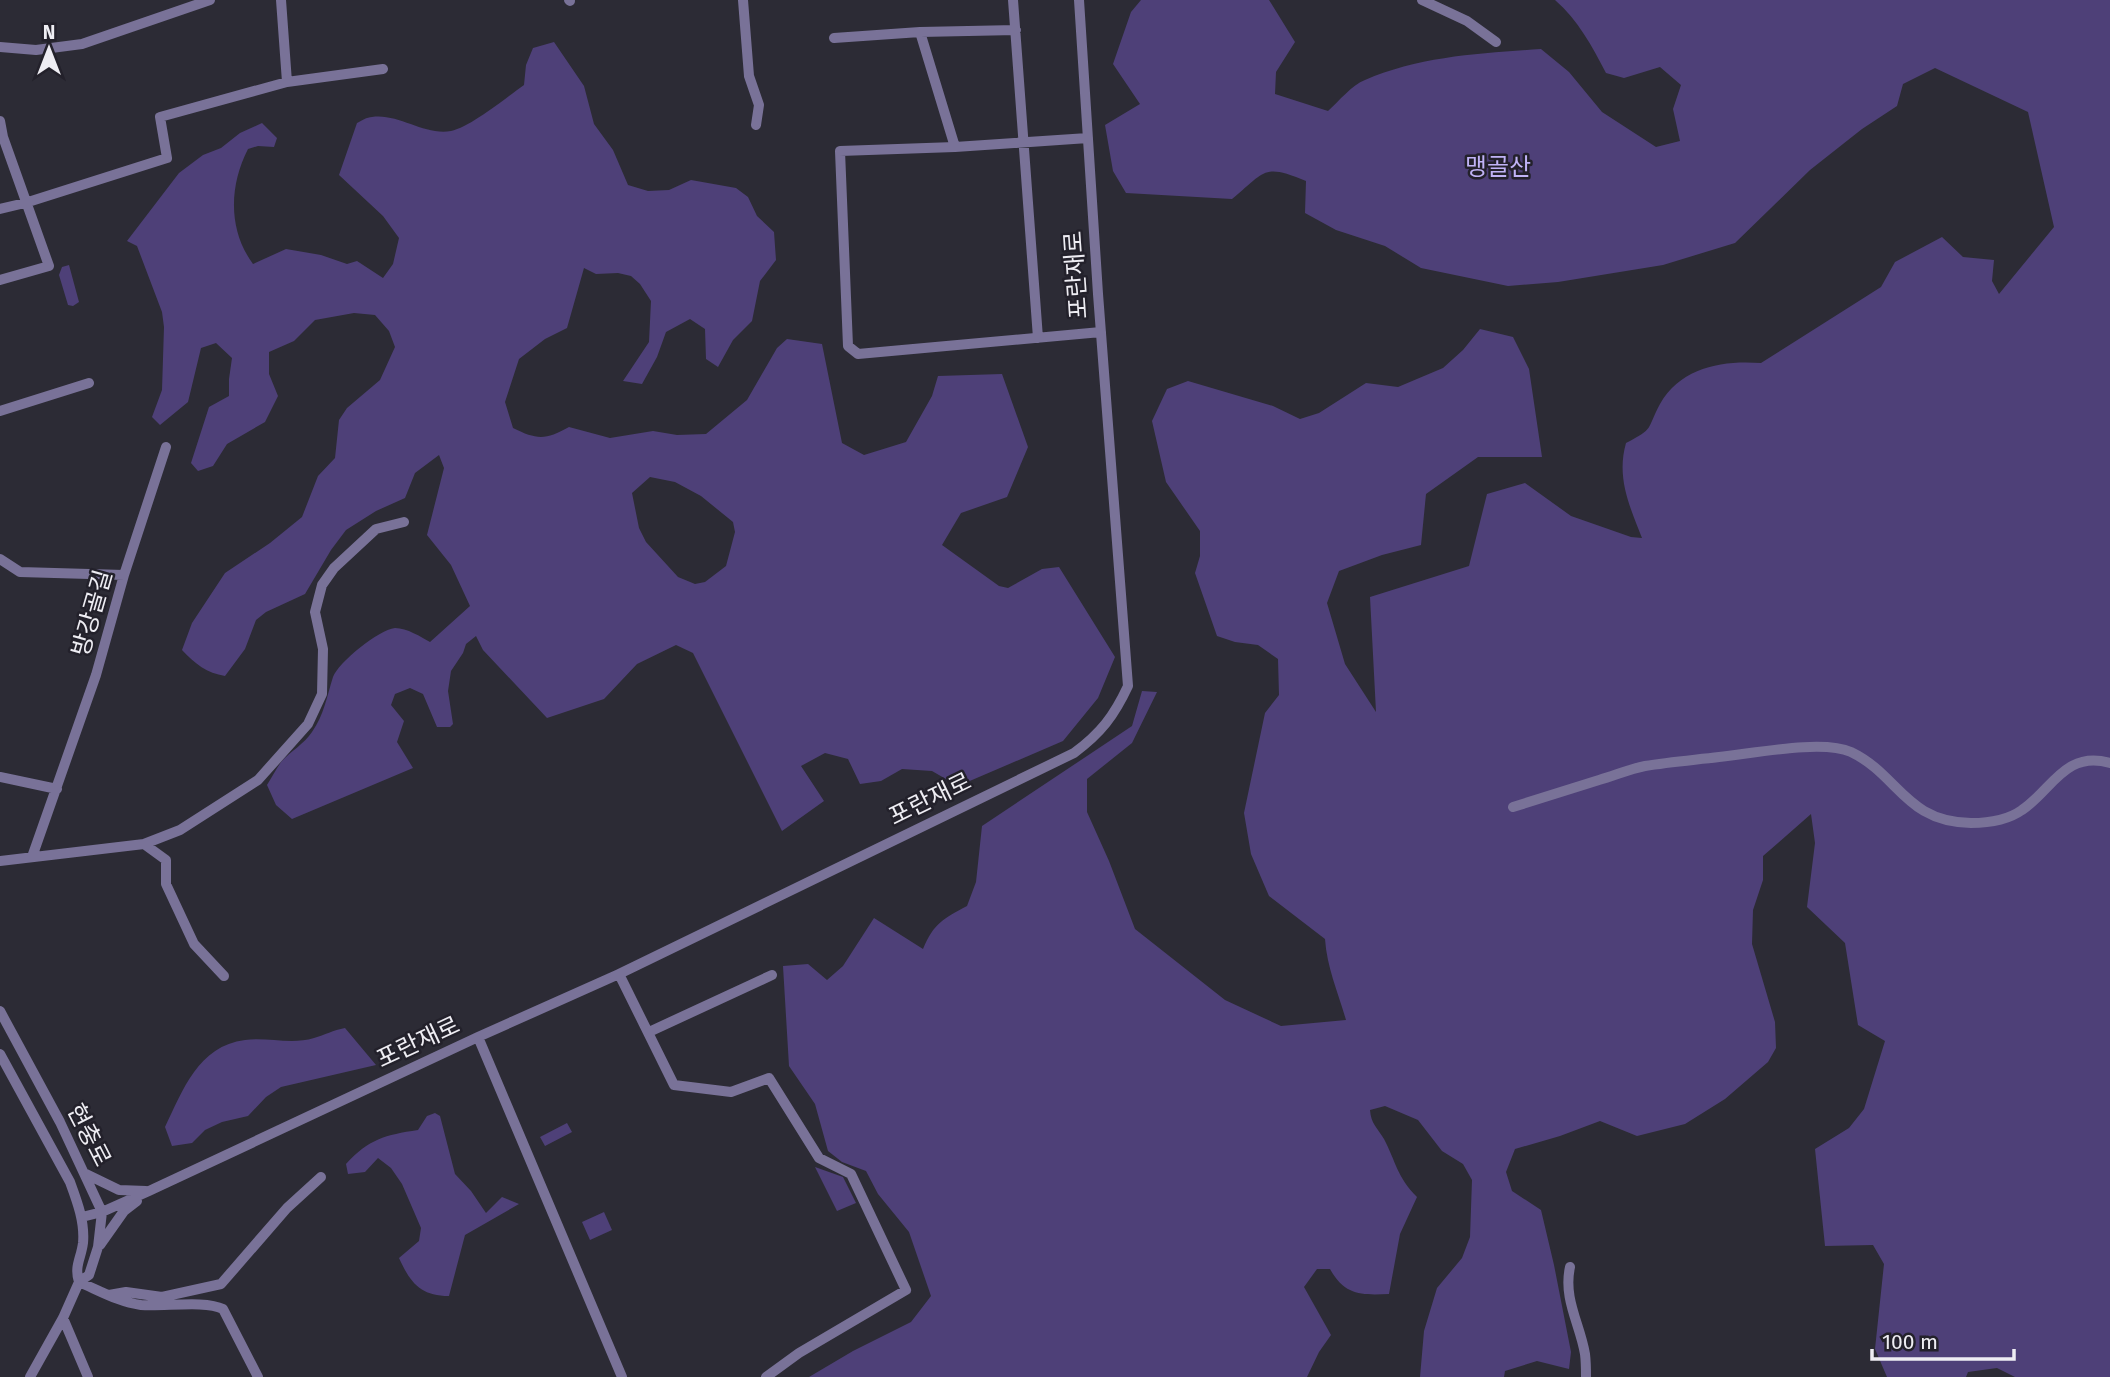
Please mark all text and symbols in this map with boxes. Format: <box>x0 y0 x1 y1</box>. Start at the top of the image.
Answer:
north arrow <box>14 14 84 84</box>
text: N <box>43 21 55 44</box>
park label: 맹골산 <box>1465 153 1531 181</box>
street label: 포란재로 <box>1059 230 1093 320</box>
street label: 방강골길 <box>66 567 118 659</box>
street label: 포란재로 <box>884 767 976 831</box>
street label: 포란재로 <box>372 1011 464 1073</box>
street label: 현충로 <box>61 1099 117 1171</box>
scale bar <box>1872 1318 2014 1362</box>
text: 100 m <box>1882 1329 1938 1355</box>

